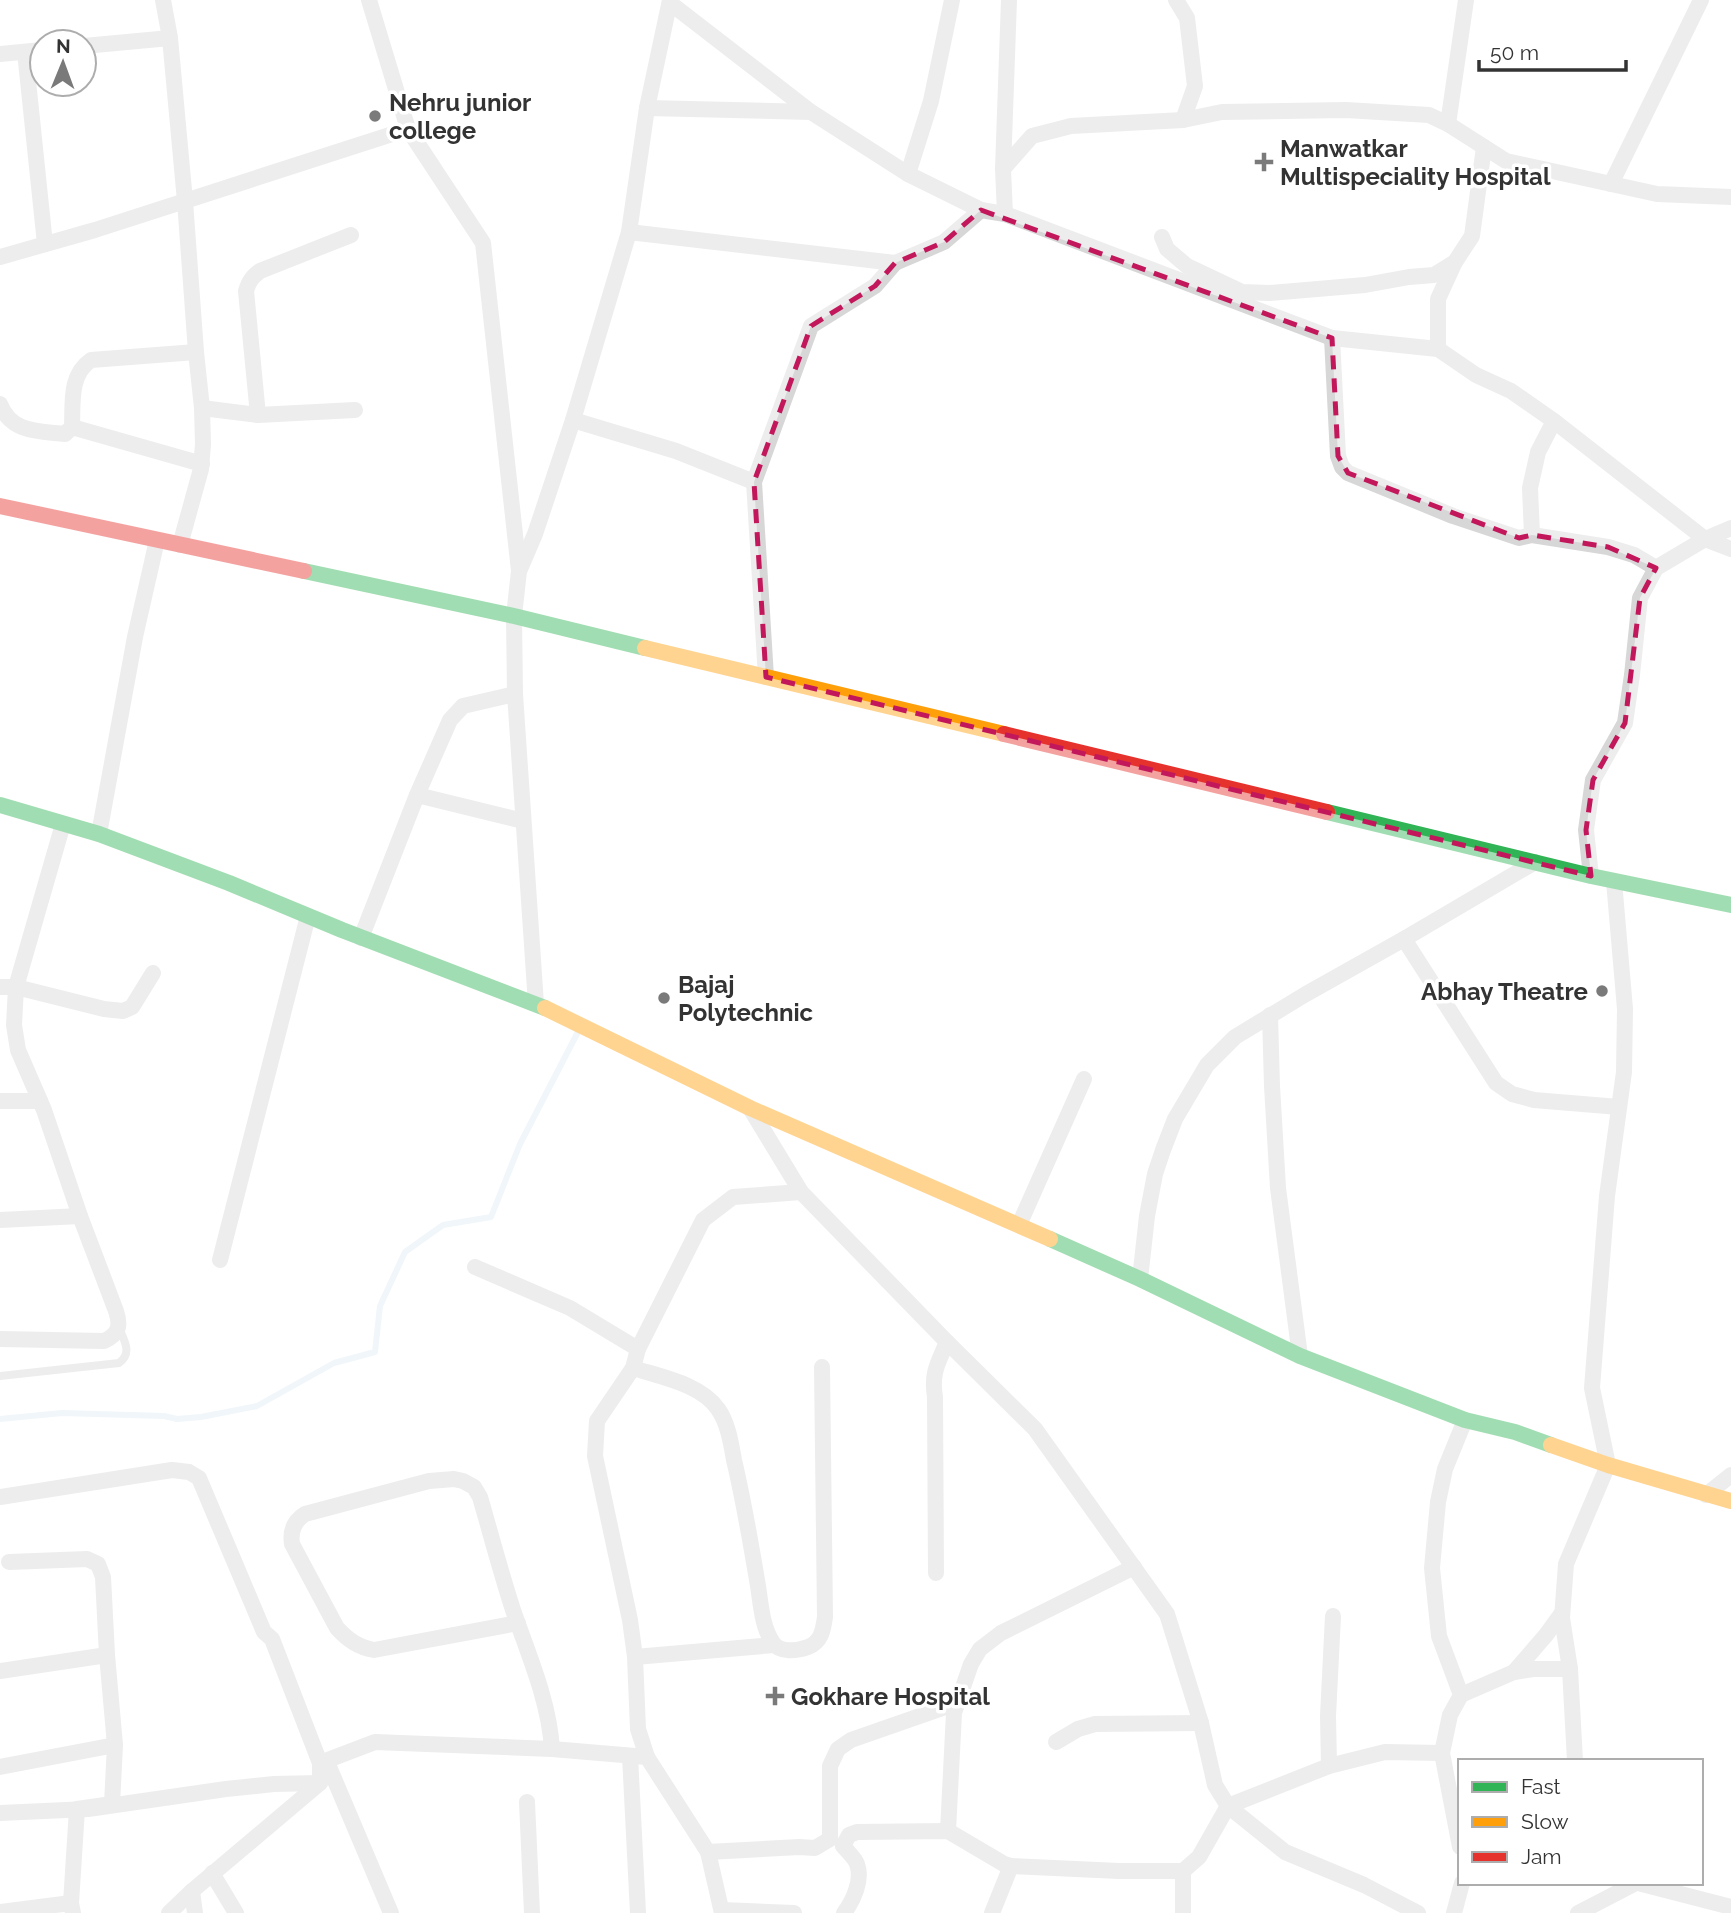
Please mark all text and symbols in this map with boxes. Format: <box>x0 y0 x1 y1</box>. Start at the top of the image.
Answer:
north arrow <box>28 28 98 98</box>
scale bar <box>1479 28 1626 72</box>
text: N <box>56 35 71 57</box>
text: 50 m <box>1490 40 1539 65</box>
place label: Nehru junior college <box>389 88 531 145</box>
marker: Nehru junior college <box>367 108 383 124</box>
place label: Manwatkar Multispeciality Hospital <box>1280 134 1551 191</box>
marker: Manwatkar Multispeciality Hospital <box>1254 152 1274 172</box>
place label: Bajaj Polytechnic <box>678 970 814 1027</box>
place label: Abhay Theatre <box>1421 977 1588 1006</box>
marker: Abhay Theatre <box>1594 983 1610 999</box>
marker: Bajaj Polytechnic <box>656 990 672 1006</box>
place label: Gokhare Hospital <box>791 1682 990 1711</box>
marker: Gokhare Hospital <box>765 1686 785 1706</box>
legend <box>1458 1759 1703 1885</box>
text: Fast <box>1521 1774 1561 1799</box>
text: Slow <box>1521 1809 1569 1834</box>
text: Jam <box>1521 1844 1562 1869</box>

